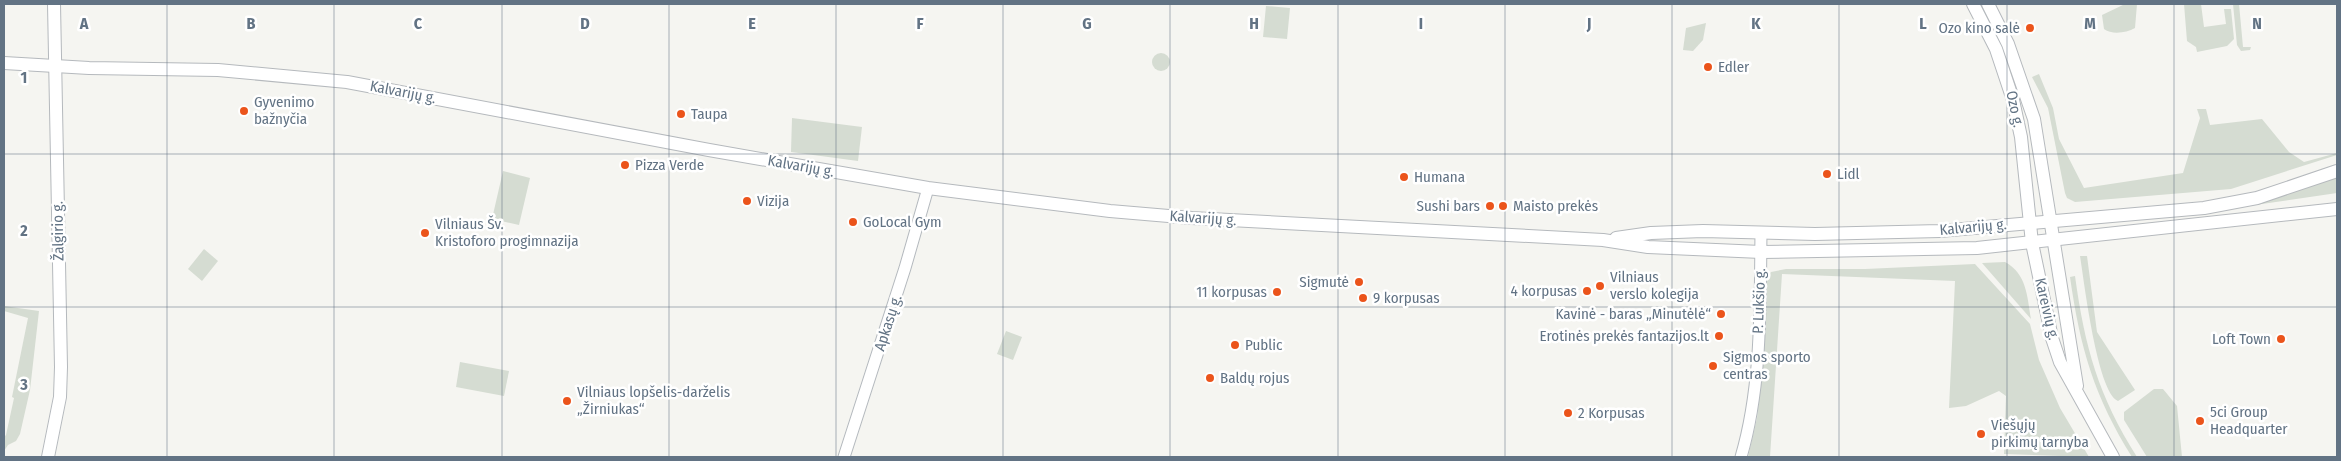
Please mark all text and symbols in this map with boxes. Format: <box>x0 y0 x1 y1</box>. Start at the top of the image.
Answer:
text: A <box>79 14 89 33</box>
text: B <box>247 14 256 33</box>
text: C <box>414 14 423 33</box>
text: D <box>580 14 590 33</box>
text: E <box>748 14 756 33</box>
text: F <box>916 14 924 33</box>
text: G <box>1082 14 1092 33</box>
text: H <box>1249 14 1259 33</box>
text: I <box>1419 14 1423 33</box>
text: J <box>1586 14 1591 33</box>
text: K <box>1751 14 1761 33</box>
text: L <box>1919 14 1927 33</box>
text: M <box>2084 14 2096 33</box>
text: N <box>2252 14 2262 33</box>
place label: Ozo kino salė <box>1939 19 2020 37</box>
marker: Ozo kino salė <box>2024 22 2036 34</box>
place label: Edler <box>1718 58 1750 76</box>
marker: Edler <box>1702 61 1714 73</box>
text: 1 <box>21 68 27 87</box>
street label: Kalvarijų g. <box>368 77 438 107</box>
street label: Ozo g. <box>2002 89 2028 129</box>
place label: Gyvenimo bažnyčia <box>254 93 315 128</box>
marker: Gyvenimo bažnyčia <box>238 105 250 117</box>
place label: Taupa <box>691 105 728 123</box>
marker: Taupa <box>675 108 687 120</box>
street label: Kalvarijų g. <box>766 151 836 181</box>
place label: Pizza Verde <box>635 156 704 174</box>
marker: Pizza Verde <box>619 159 631 171</box>
place label: Lidl <box>1837 165 1859 183</box>
place label: Humana <box>1414 168 1465 186</box>
marker: Lidl <box>1821 168 1833 180</box>
marker: Humana <box>1398 171 1410 183</box>
place label: Vizija <box>757 192 789 210</box>
marker: Vizija <box>741 195 753 207</box>
place label: Sushi bars <box>1416 197 1480 215</box>
place label: Maisto prekės <box>1513 197 1598 215</box>
marker: Sushi bars <box>1484 200 1496 212</box>
marker: Maisto prekės <box>1497 200 1509 212</box>
street label: Žalgirio g. <box>48 201 68 261</box>
street label: Kalvarijų g. <box>1169 207 1237 229</box>
place label: GoLocal Gym <box>863 213 941 231</box>
place label: Vilniaus Šv. Kristoforo progimnazija <box>435 215 579 250</box>
street label: Kalvarijų g. <box>1939 215 2007 239</box>
marker: GoLocal Gym <box>847 216 859 228</box>
text: 2 <box>19 221 28 240</box>
marker: Vilniaus Šv. Kristoforo progimnazija <box>419 227 431 239</box>
place label: Vilniaus verslo kolegija <box>1610 268 1699 303</box>
street label: P. Lukšio g. <box>1749 268 1769 334</box>
place label: Sigmutė <box>1299 273 1349 291</box>
marker: Sigmutė <box>1353 276 1365 288</box>
street label: Kareivių g. <box>2031 276 2063 342</box>
marker: Vilniaus verslo kolegija <box>1594 280 1606 292</box>
place label: 4 korpusas <box>1510 282 1577 300</box>
place label: 11 korpusas <box>1196 283 1267 301</box>
marker: 4 korpusas <box>1581 285 1593 297</box>
marker: 11 korpusas <box>1271 286 1283 298</box>
place label: 9 korpusas <box>1373 289 1440 307</box>
marker: 9 korpusas <box>1357 292 1369 304</box>
street label: Apkasų g. <box>870 293 906 353</box>
place label: Kavinė - baras „Minutėlė“ <box>1556 305 1711 323</box>
marker: Kavinė - baras „Minutėlė“ <box>1715 308 1727 320</box>
place label: Erotinės prekės fantazijos.lt <box>1540 327 1709 345</box>
marker: Erotinės prekės fantazijos.lt <box>1713 330 1725 342</box>
place label: Loft Town <box>2212 330 2271 348</box>
marker: Loft Town <box>2275 333 2287 345</box>
place label: Public <box>1245 336 1283 354</box>
marker: Public <box>1229 339 1241 351</box>
place label: Sigmos sporto centras <box>1723 348 1811 383</box>
marker: Sigmos sporto centras <box>1707 360 1719 372</box>
place label: Baldų rojus <box>1220 369 1289 387</box>
marker: Baldų rojus <box>1204 372 1216 384</box>
text: 3 <box>19 375 28 394</box>
place label: Vilniaus lopšelis-darželis „Žirniukas“ <box>577 383 730 418</box>
marker: Vilniaus lopšelis-darželis „Žirniukas“ <box>561 395 573 407</box>
place label: 5ci Group Headquarter <box>2210 403 2288 438</box>
place label: 2 Korpusas <box>1578 404 1645 422</box>
marker: 2 Korpusas <box>1562 407 1574 419</box>
marker: 5ci Group Headquarter <box>2194 415 2206 427</box>
place label: Viešųjų pirkimų tarnyba <box>1991 416 2089 451</box>
marker: Viešųjų pirkimų tarnyba <box>1975 428 1987 440</box>

